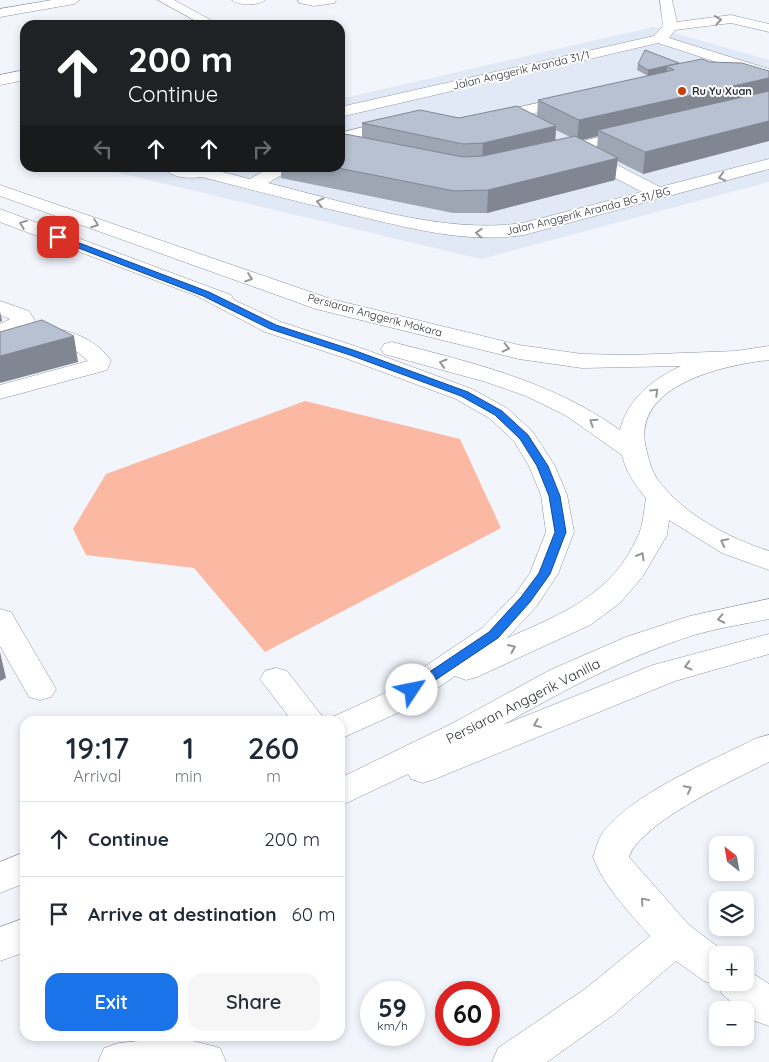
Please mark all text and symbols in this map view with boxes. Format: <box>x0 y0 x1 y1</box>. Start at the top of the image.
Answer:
one-way arrow <box>714 16 723 26</box>
text: 200 m <box>128 37 233 81</box>
icon: ahead <box>45 40 110 105</box>
street label: Jalan Anggerik Aranda 31/1 <box>451 47 591 93</box>
text: Continue <box>128 80 218 108</box>
place label: Ru Yu Xuan <box>692 84 752 98</box>
marker: Ru Yu Xuan <box>676 85 688 97</box>
icon: left <box>89 135 117 163</box>
icon: ahead <box>142 135 170 163</box>
icon: ahead <box>195 135 223 163</box>
icon: right <box>248 135 276 163</box>
one-way arrow <box>717 171 726 182</box>
street label: Jalan Anggerik Aranda BG 31/BG <box>504 184 672 238</box>
one-way arrow <box>315 197 324 208</box>
pin <box>37 216 79 258</box>
one-way arrow <box>91 218 99 228</box>
one-way arrow <box>19 220 28 230</box>
icon: arrive <box>44 223 72 251</box>
one-way arrow <box>475 227 483 238</box>
one-way arrow <box>244 272 253 282</box>
street label: Persiaran Anggerik Mokara <box>306 290 444 340</box>
one-way arrow <box>501 342 510 353</box>
one-way arrow <box>439 359 447 369</box>
one-way arrow <box>649 389 658 398</box>
one-way arrow <box>589 419 598 429</box>
one-way arrow <box>720 538 729 548</box>
one-way arrow <box>635 553 645 562</box>
one-way arrow <box>717 613 726 624</box>
one-way arrow <box>507 644 516 655</box>
street label: Persiaran Anggerik Vanilla <box>443 654 603 748</box>
one-way arrow <box>685 660 693 670</box>
position arrow <box>385 663 437 715</box>
one-way arrow <box>533 718 542 729</box>
text: 19:17 <box>66 729 129 767</box>
text: 1 <box>183 729 194 767</box>
text: 260 <box>248 729 299 767</box>
text: Arrival <box>73 766 121 786</box>
text: min <box>175 766 202 786</box>
text: m <box>266 766 281 786</box>
one-way arrow <box>683 785 692 795</box>
icon: ahead <box>45 825 73 853</box>
text: Continue <box>88 827 169 851</box>
text: 200 m <box>264 827 320 851</box>
north arrow <box>709 836 754 881</box>
map controls <box>709 836 754 1046</box>
button: layers <box>709 891 754 936</box>
one-way arrow <box>641 897 650 906</box>
icon: arrive <box>45 900 73 928</box>
text: Arrive at destination <box>88 902 277 926</box>
text: 60 m <box>292 902 336 926</box>
button: + <box>709 946 754 991</box>
button: Exit <box>45 973 178 1031</box>
button: Share <box>188 973 320 1031</box>
speed limit sign: 60 <box>435 981 500 1046</box>
text: 59 <box>378 992 407 1023</box>
button: − <box>709 1001 754 1046</box>
text: km/h <box>377 1018 408 1033</box>

